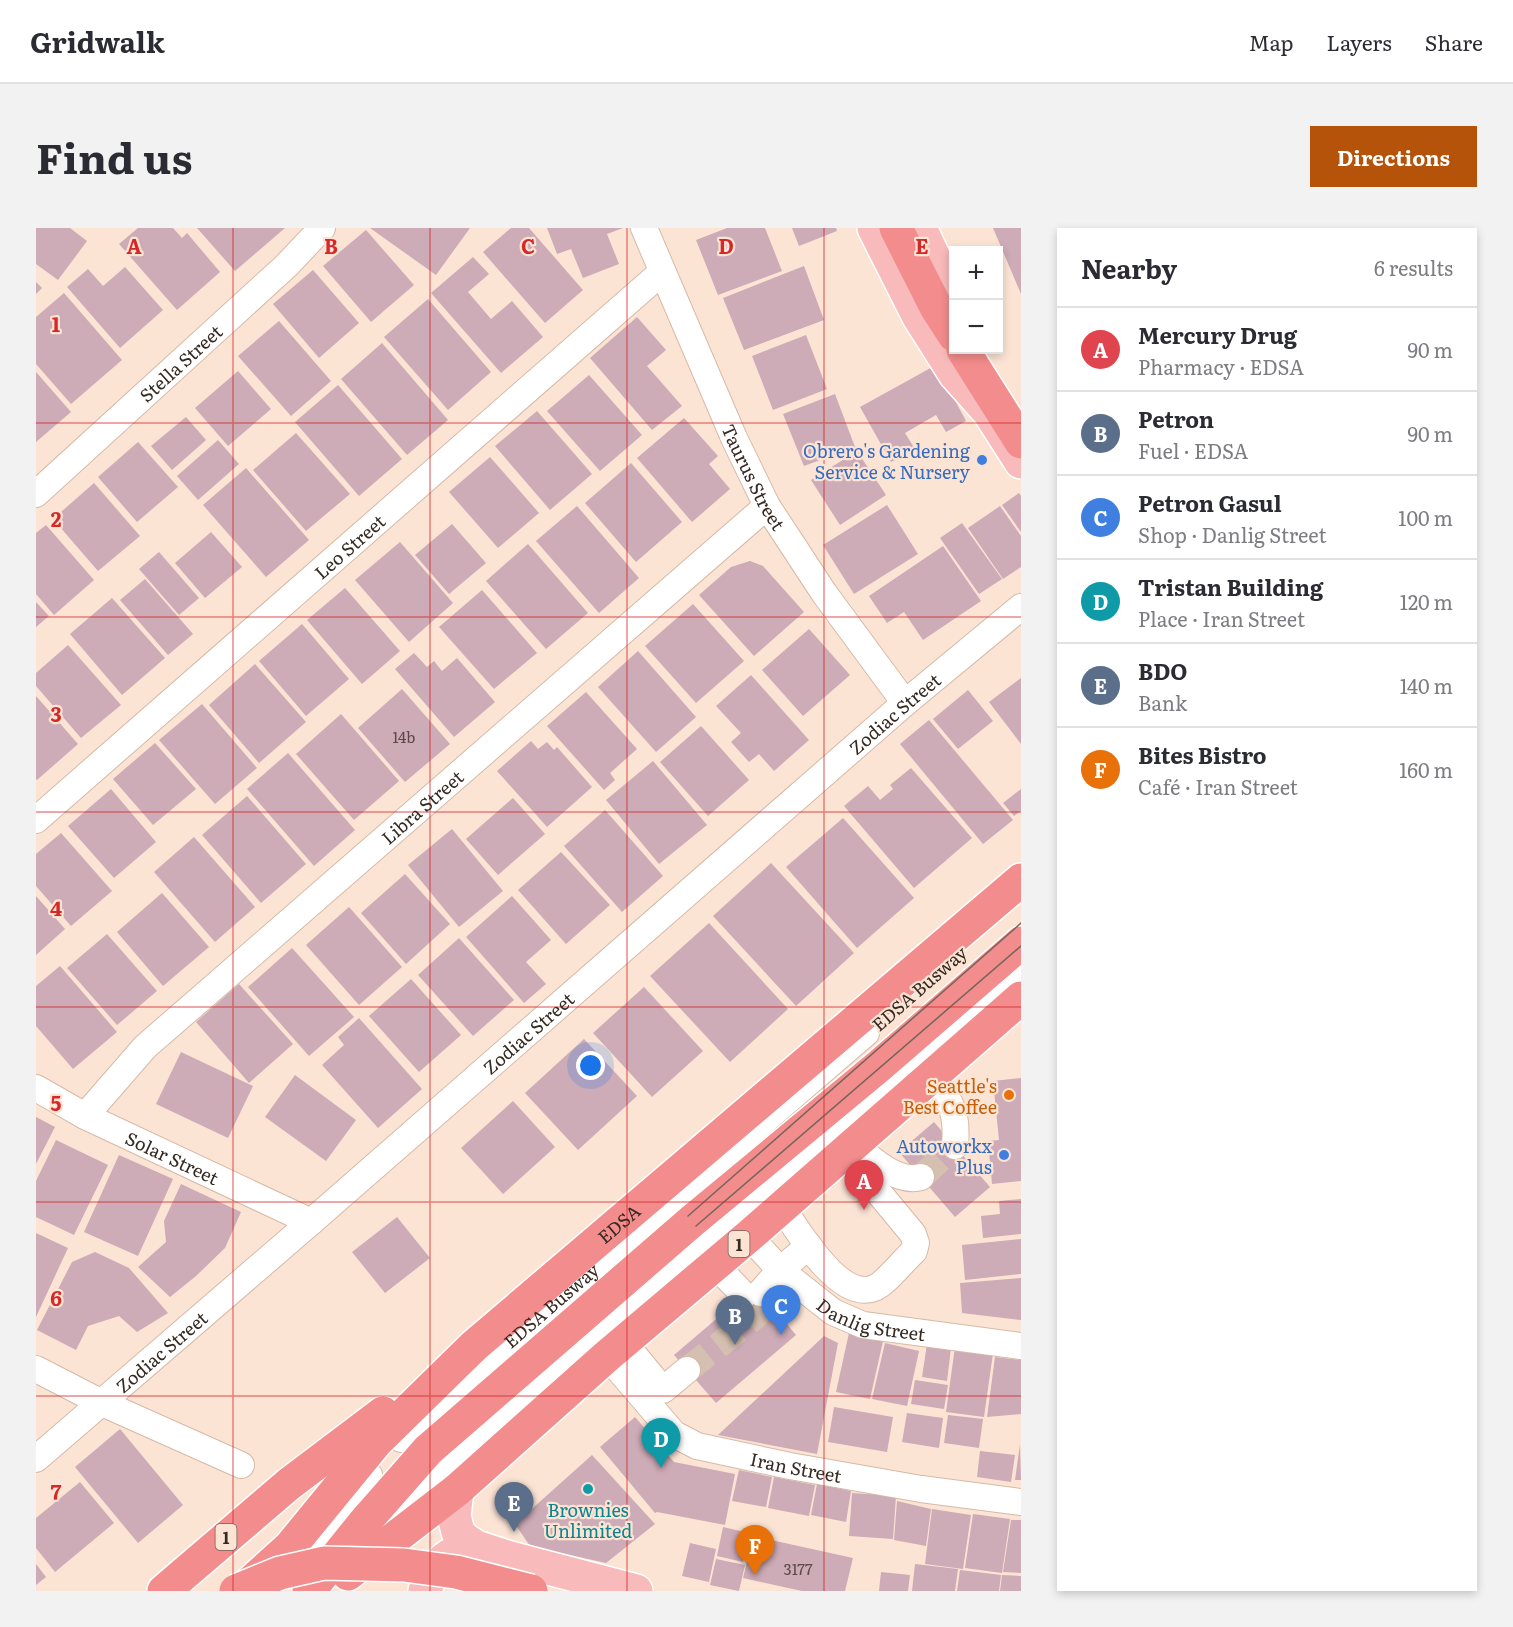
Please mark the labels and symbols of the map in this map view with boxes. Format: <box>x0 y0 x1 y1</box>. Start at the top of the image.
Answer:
text: A <box>126 230 142 260</box>
text: B <box>324 230 338 260</box>
text: C <box>521 230 535 260</box>
text: D <box>718 230 734 260</box>
text: E <box>915 230 929 260</box>
text: 1 <box>52 308 60 338</box>
street label: Stella Street <box>133 317 228 408</box>
street label: Taurus Street <box>716 419 793 536</box>
place label: Obrero's Gardening Service & Nursery <box>803 437 971 485</box>
marker: Obrero's Gardening Service & Nursery <box>975 453 989 467</box>
text: 2 <box>51 503 62 533</box>
street label: Leo Street <box>308 507 391 585</box>
street label: Zodiac Street <box>842 666 946 760</box>
text: 3 <box>50 698 62 728</box>
house number: 14b <box>393 725 415 748</box>
street label: Libra Street <box>375 763 469 850</box>
text: 4 <box>50 892 62 922</box>
street label: EDSA Busway <box>866 939 973 1037</box>
street label: Zodiac Street <box>476 985 580 1080</box>
your location <box>576 1051 605 1080</box>
place label: Seattle's Best Coffee <box>903 1072 997 1120</box>
text: 5 <box>51 1087 62 1117</box>
marker: Seattle's Best Coffee <box>1002 1088 1016 1102</box>
street label: Solar Street <box>121 1123 224 1191</box>
place label: Autoworkx Plus <box>896 1132 993 1180</box>
marker: Autoworkx Plus <box>997 1148 1011 1162</box>
pin: A <box>844 1160 884 1210</box>
street label: EDSA <box>591 1197 646 1249</box>
road number: 1 <box>728 1231 750 1257</box>
street label: EDSA Busway <box>497 1256 605 1354</box>
text: 6 <box>50 1282 62 1312</box>
pin: C <box>762 1286 800 1335</box>
street label: Danlig Street <box>811 1291 928 1347</box>
pin: B <box>716 1296 754 1345</box>
street label: Zodiac Street <box>109 1304 213 1398</box>
pin: D <box>642 1418 680 1468</box>
street label: Iran Street <box>748 1444 845 1488</box>
text: 7 <box>51 1476 62 1506</box>
pin: E <box>494 1482 534 1532</box>
marker: Brownies Unlimited <box>581 1482 595 1496</box>
place label: Brownies Unlimited <box>544 1496 632 1544</box>
road number: 1 <box>216 1524 237 1550</box>
pin: F <box>736 1526 774 1575</box>
house number: 3177 <box>784 1557 813 1580</box>

